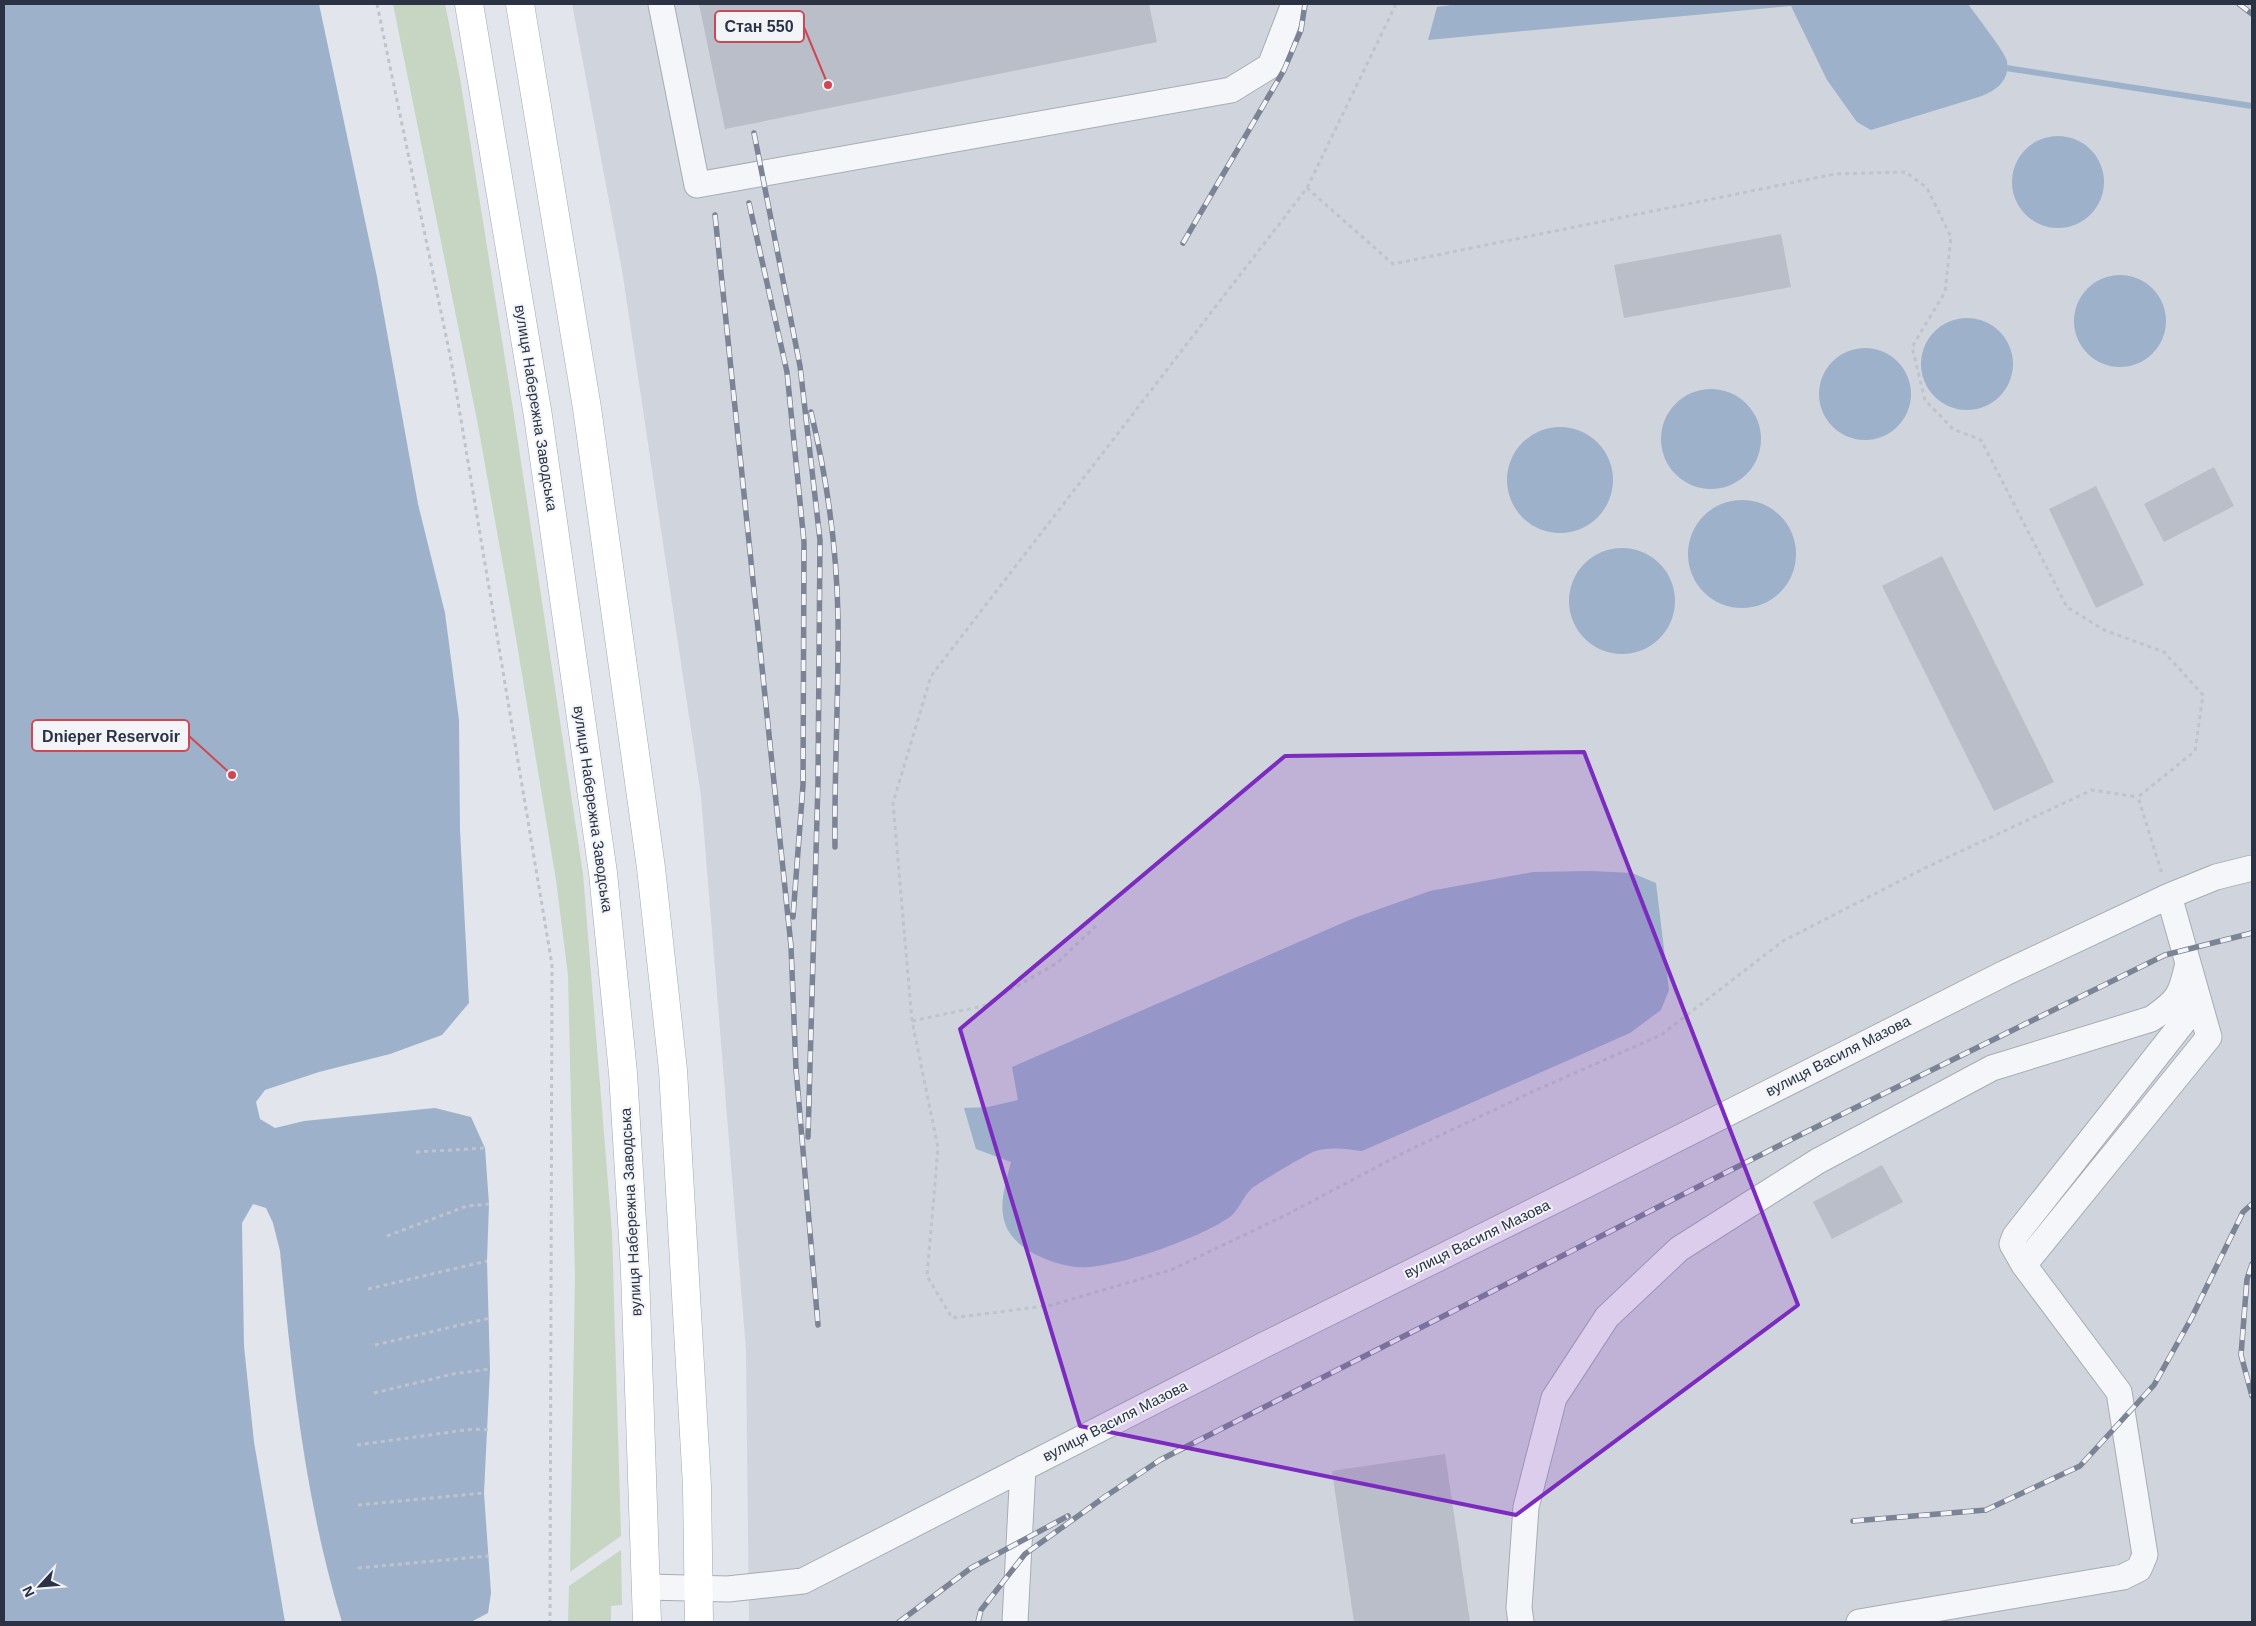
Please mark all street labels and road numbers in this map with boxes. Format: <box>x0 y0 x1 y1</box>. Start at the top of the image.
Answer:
street label: вулиця Набережна Заводська <box>512 304 561 513</box>
street label: вулиця Набережна Заводська <box>571 704 617 914</box>
street label: вулиця Василя Мазова <box>1763 1011 1914 1099</box>
street label: вулиця Набережна Заводська <box>617 1107 644 1317</box>
street label: вулиця Василя Мазова <box>1401 1196 1553 1281</box>
street label: вулиця Василя Мазова <box>1040 1376 1191 1464</box>

